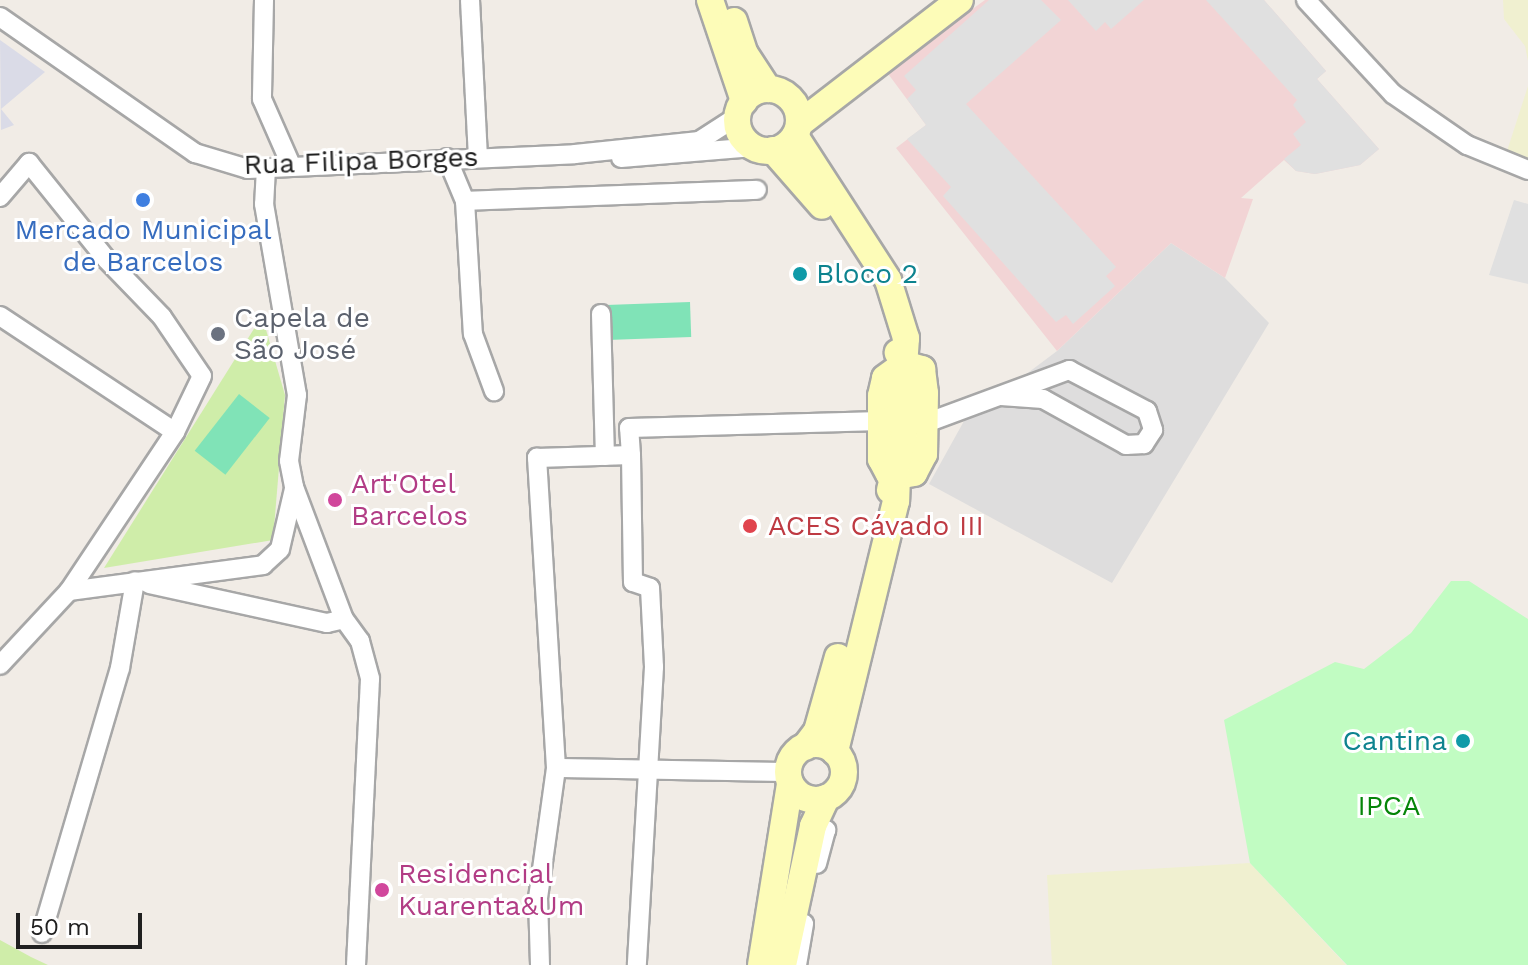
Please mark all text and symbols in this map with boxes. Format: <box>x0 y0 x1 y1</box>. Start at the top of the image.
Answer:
street label: Rua Filipa Borges <box>242 140 480 182</box>
marker: Mercado Municipal de Barcelos <box>134 191 152 209</box>
place label: Mercado Municipal de Barcelos <box>14 213 272 279</box>
place label: Bloco 2 <box>816 257 918 291</box>
marker: Bloco 2 <box>791 265 809 283</box>
place label: Capela de São José <box>234 301 370 367</box>
marker: Capela de São José <box>209 325 227 343</box>
place label: Art'Otel Barcelos <box>351 467 468 533</box>
marker: Art'Otel Barcelos <box>326 491 344 509</box>
place label: ACES Cávado III <box>768 509 984 543</box>
marker: ACES Cávado III <box>739 515 761 537</box>
place label: Cantina <box>1342 724 1447 758</box>
marker: Cantina <box>1454 732 1472 750</box>
park label: IPCA <box>1357 789 1421 823</box>
place label: Residencial Kuarenta&Um <box>398 857 584 923</box>
marker: Residencial Kuarenta&Um <box>373 881 391 899</box>
scale bar <box>20 897 146 947</box>
text: 50 m <box>30 913 90 941</box>

